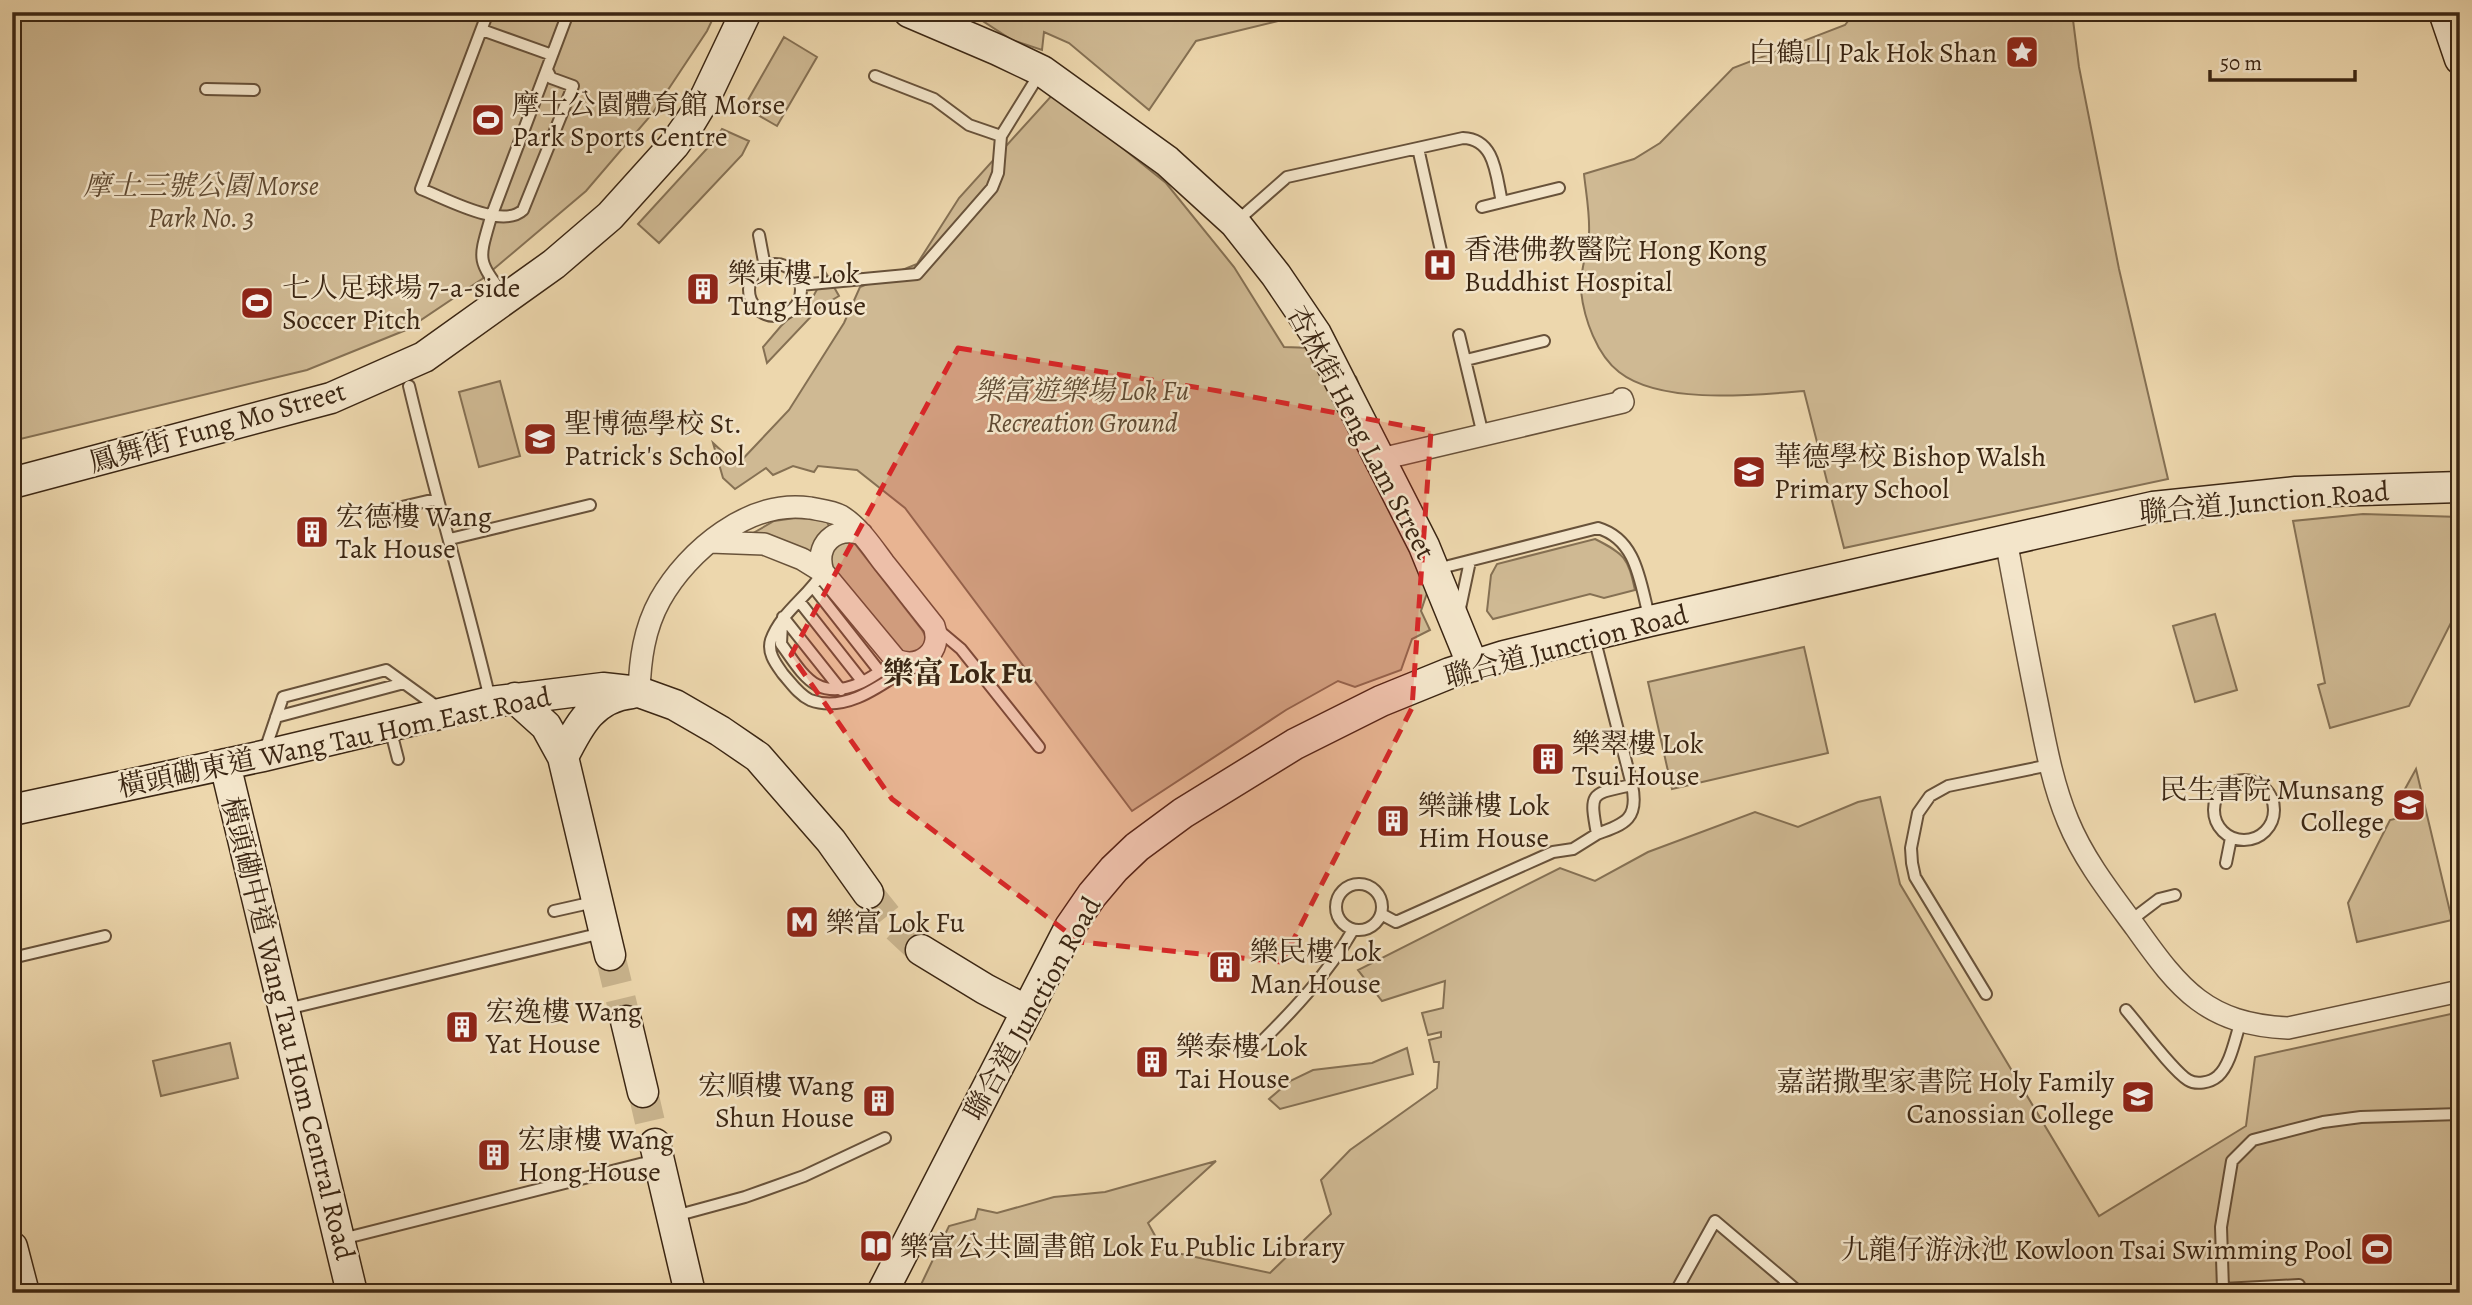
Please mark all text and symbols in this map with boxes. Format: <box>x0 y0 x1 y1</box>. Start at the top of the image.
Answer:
place icon: 白鶴山 Pak Hok Shan <box>2003 33 2041 71</box>
place label: 白鶴山 Pak Hok Shan <box>1748 34 1997 72</box>
scale bar <box>2210 38 2355 82</box>
text: 50 m <box>2220 49 2262 77</box>
place label: 摩士公園體育館 Morse Park Sports Centre <box>512 86 785 156</box>
sports icon: 摩士公園體育館 Morse Park Sports Centre <box>469 101 507 139</box>
park label: 摩士三號公園 Morse Park No. 3 <box>83 167 319 237</box>
place label: 香港佛教醫院 Hong Kong Buddhist Hospital <box>1464 231 1767 301</box>
hospital icon: 香港佛教醫院 Hong Kong Buddhist Hospital <box>1421 246 1459 284</box>
place label: 樂東樓 Lok Tung House <box>728 255 866 325</box>
place label: 七人足球場 7-a-side Soccer Pitch <box>282 269 520 339</box>
building icon: 樂東樓 Lok Tung House <box>684 270 722 308</box>
sports icon: 七人足球場 7-a-side Soccer Pitch <box>238 284 276 322</box>
street label: 杏林街 Heng Lam Street <box>1278 299 1444 566</box>
street label: 鳳舞街 Fung Mo Street <box>84 372 350 482</box>
park label: 樂富遊樂場 Lok Fu Recreation Ground <box>975 372 1189 442</box>
place label: 聖博德學校 St. Patrick's School <box>564 405 744 475</box>
school or university icon: 聖博德學校 St. Patrick's School <box>521 420 559 458</box>
place label: 華德學校 Bishop Walsh Primary School <box>1774 438 2046 508</box>
school or university icon: 華德學校 Bishop Walsh Primary School <box>1730 453 1768 491</box>
street label: 聯合道 Junction Road <box>2138 472 2391 532</box>
place label: 宏德樓 Wang Tak House <box>336 498 492 568</box>
building icon: 宏德樓 Wang Tak House <box>293 513 331 551</box>
street label: 聯合道 Junction Road <box>1440 595 1693 697</box>
district label: 樂富 Lok Fu <box>883 653 1033 693</box>
street label: 橫頭磡東道 Wang Tau Hom East Road <box>114 677 555 806</box>
place label: 樂翠樓 Lok Tsui House <box>1572 725 1704 795</box>
building icon: 樂翠樓 Lok Tsui House <box>1529 740 1567 778</box>
place label: 民生書院 Munsang College <box>2159 771 2384 841</box>
school or university icon: 民生書院 Munsang College <box>2390 786 2428 824</box>
place label: 樂謙樓 Lok Him House <box>1418 787 1550 857</box>
street label: 橫頭磡中道 Wang Tau Hom Central Road <box>212 792 364 1265</box>
building icon: 樂謙樓 Lok Him House <box>1374 802 1412 840</box>
street label: 聯合道 Junction Road <box>956 889 1111 1127</box>
metro station icon: 樂富 Lok Fu <box>783 903 821 941</box>
place label: 樂富 Lok Fu <box>826 904 965 942</box>
place label: 樂民樓 Lok Man House <box>1250 933 1382 1003</box>
building icon: 樂民樓 Lok Man House <box>1206 948 1244 986</box>
place label: 宏逸樓 Wang Yat House <box>485 993 642 1063</box>
building icon: 宏逸樓 Wang Yat House <box>443 1008 481 1046</box>
place label: 樂泰樓 Lok Tai House <box>1176 1028 1308 1098</box>
building icon: 樂泰樓 Lok Tai House <box>1133 1043 1171 1081</box>
place label: 嘉諾撒聖家書院 Holy Family Canossian College <box>1776 1063 2115 1133</box>
place label: 宏順樓 Wang Shun House <box>698 1067 854 1137</box>
school or university icon: 嘉諾撒聖家書院 Holy Family Canossian College <box>2119 1078 2157 1116</box>
building icon: 宏順樓 Wang Shun House <box>860 1082 898 1120</box>
place label: 宏康樓 Wang Hong House <box>518 1121 674 1191</box>
building icon: 宏康樓 Wang Hong House <box>475 1136 513 1174</box>
library icon: 樂富公共圖書館 Lok Fu Public Library <box>857 1227 895 1265</box>
place label: 樂富公共圖書館 Lok Fu Public Library <box>900 1228 1345 1266</box>
sports icon: 九龍仔游泳池 Kowloon Tsai Swimming Pool <box>2358 1230 2396 1268</box>
place label: 九龍仔游泳池 Kowloon Tsai Swimming Pool <box>1841 1231 2352 1269</box>

